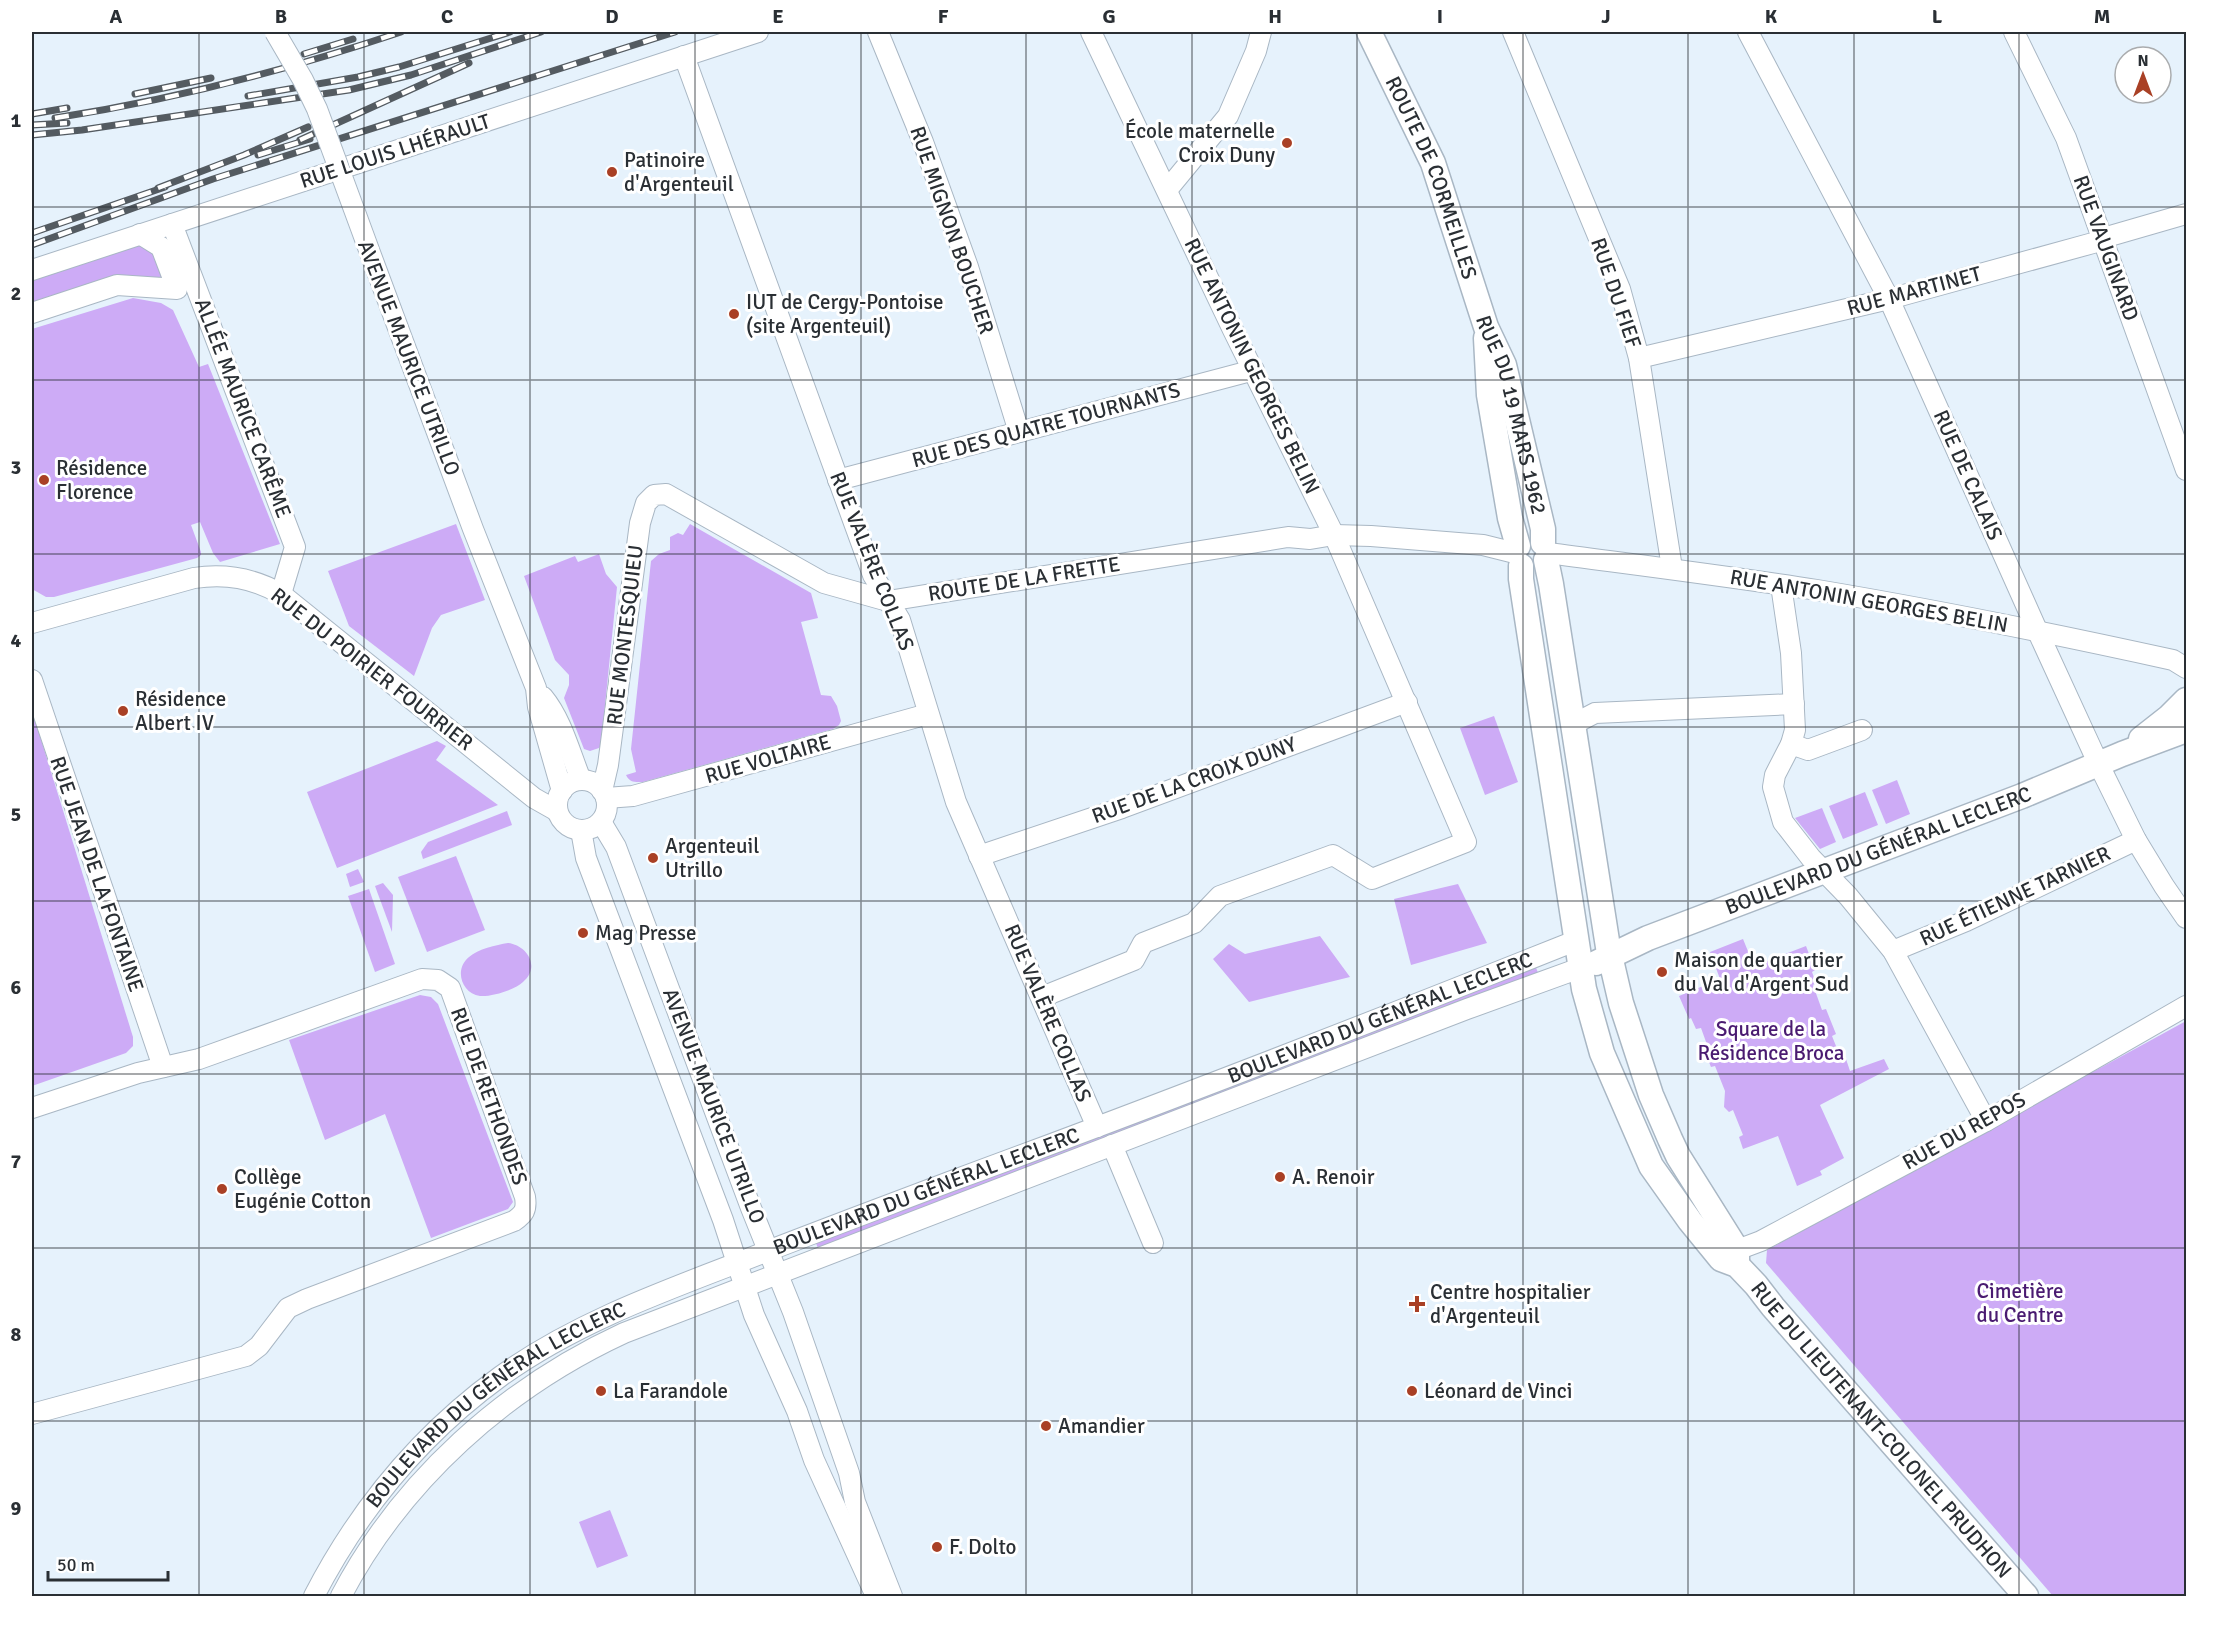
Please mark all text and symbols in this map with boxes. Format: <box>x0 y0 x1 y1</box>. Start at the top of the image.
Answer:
text: A <box>110 4 123 29</box>
text: B <box>275 4 287 29</box>
text: C <box>441 4 453 29</box>
text: D <box>605 4 619 29</box>
text: E <box>772 4 784 29</box>
text: F <box>938 4 949 29</box>
text: G <box>1102 4 1116 29</box>
text: H <box>1268 4 1282 29</box>
text: I <box>1437 4 1443 29</box>
text: J <box>1601 4 1611 29</box>
text: K <box>1765 4 1778 29</box>
text: L <box>1932 4 1943 29</box>
text: M <box>2094 4 2110 29</box>
north arrow <box>2113 45 2173 105</box>
text: N <box>2137 51 2149 71</box>
street label: ROUTE DE CORMEILLES <box>1380 72 1483 282</box>
text: 1 <box>11 108 22 133</box>
street label: RUE LOUIS LHÉRAULT <box>297 108 494 194</box>
place label: École maternelle Croix Duny <box>1125 118 1275 168</box>
street label: RUE MIGNON BOUCHER <box>904 123 1000 337</box>
marker: École maternelle Croix Duny <box>1280 136 1294 150</box>
place label: Patinoire d'Argenteuil <box>624 147 734 197</box>
marker: Patinoire d'Argenteuil <box>605 165 619 179</box>
street label: RUE VAUGINARD <box>2068 172 2144 324</box>
street label: RUE ANTONIN GEORGES BELIN <box>1179 234 1325 498</box>
street label: RUE DU FIEF <box>1585 234 1647 352</box>
street label: AVENUE MAURICE UTRILLO <box>352 237 466 479</box>
street label: RUE MARTINET <box>1844 260 1985 321</box>
text: 2 <box>11 281 21 306</box>
place label: IUT de Cergy-Pontoise (site Argenteuil) <box>746 289 943 339</box>
street label: ALLÉE MAURICE CARÊME <box>189 295 297 521</box>
marker: IUT de Cergy-Pontoise (site Argenteuil) <box>727 307 741 321</box>
street label: RUE DU 19 MARS 1962 <box>1470 312 1552 517</box>
street label: RUE DES QUATRE TOURNANTS <box>909 377 1183 473</box>
street label: RUE DE CALAIS <box>1928 406 2008 544</box>
text: 3 <box>11 455 21 480</box>
place label: Résidence Florence <box>56 455 147 505</box>
street label: RUE VALÈRE COLLAS <box>824 468 920 654</box>
marker: Résidence Florence <box>37 473 51 487</box>
street label: RUE MONTESQUIEU <box>601 543 649 727</box>
street label: ROUTE DE LA FRETTE <box>926 551 1122 607</box>
street label: RUE ANTONIN GEORGES BELIN <box>1728 564 2010 638</box>
street label: RUE DU POIRIER FOURRIER <box>266 582 478 756</box>
text: 4 <box>11 628 22 653</box>
place label: Résidence Albert IV <box>135 686 226 736</box>
marker: Résidence Albert IV <box>116 704 130 718</box>
street label: RUE VOLTAIRE <box>702 729 834 789</box>
street label: RUE DE LA CROIX DUNY <box>1088 731 1300 829</box>
street label: RUE JEAN DE LA FONTAINE <box>44 753 150 995</box>
street label: BOULEVARD DU GÉNÉRAL LECLERC <box>1722 781 2035 920</box>
text: 5 <box>11 802 21 827</box>
place label: Argenteuil Utrillo <box>665 833 759 883</box>
street label: RUE ÉTIENNE TARNIER <box>1915 840 2115 952</box>
marker: Argenteuil Utrillo <box>646 851 660 865</box>
place label: Mag Presse <box>595 920 697 946</box>
street label: RUE VALÈRE COLLAS <box>999 920 1097 1106</box>
marker: Mag Presse <box>576 926 590 940</box>
street label: BOULEVARD DU GÉNÉRAL LECLERC <box>1224 946 1536 1089</box>
place label: Maison de quartier du Val d'Argent Sud <box>1674 947 1849 997</box>
marker: Maison de quartier du Val d'Argent Sud <box>1655 965 1669 979</box>
text: 6 <box>11 975 22 1000</box>
street label: AVENUE MAURICE UTRILLO <box>657 985 771 1227</box>
street label: RUE DE RETHONDES <box>445 1004 533 1188</box>
park label: Square de la Résidence Broca <box>1698 1016 1844 1066</box>
street label: RUE DU REPOS <box>1898 1086 2030 1176</box>
street label: BOULEVARD DU GÉNÉRAL LECLERC <box>769 1122 1083 1261</box>
text: 7 <box>11 1149 22 1174</box>
place label: Collège Eugénie Cotton <box>234 1164 371 1214</box>
place label: A. Renoir <box>1292 1164 1375 1190</box>
marker: A. Renoir <box>1273 1170 1287 1184</box>
marker: Collège Eugénie Cotton <box>215 1182 229 1196</box>
street label: RUE DU LIEUTENANT-COLONEL PRUDHON <box>1745 1276 2017 1583</box>
park label: Cimetière du Centre <box>1976 1278 2064 1328</box>
place label: Centre hospitalier d'Argenteuil <box>1430 1279 1591 1329</box>
marker: Centre hospitalier d'Argenteuil <box>1408 1295 1426 1313</box>
street label: BOULEVARD DU GÉNÉRAL LECLERC <box>360 1296 630 1513</box>
text: 8 <box>11 1322 22 1347</box>
place label: La Farandole <box>613 1378 728 1404</box>
place label: Léonard de Vinci <box>1424 1378 1573 1404</box>
marker: La Farandole <box>594 1384 608 1398</box>
marker: Léonard de Vinci <box>1405 1384 1419 1398</box>
place label: Amandier <box>1058 1413 1145 1439</box>
marker: Amandier <box>1039 1419 1053 1433</box>
text: 9 <box>11 1496 22 1521</box>
place label: F. Dolto <box>949 1534 1017 1560</box>
marker: F. Dolto <box>930 1540 944 1554</box>
scale bar <box>48 1544 168 1582</box>
text: 50 m <box>57 1554 95 1576</box>

